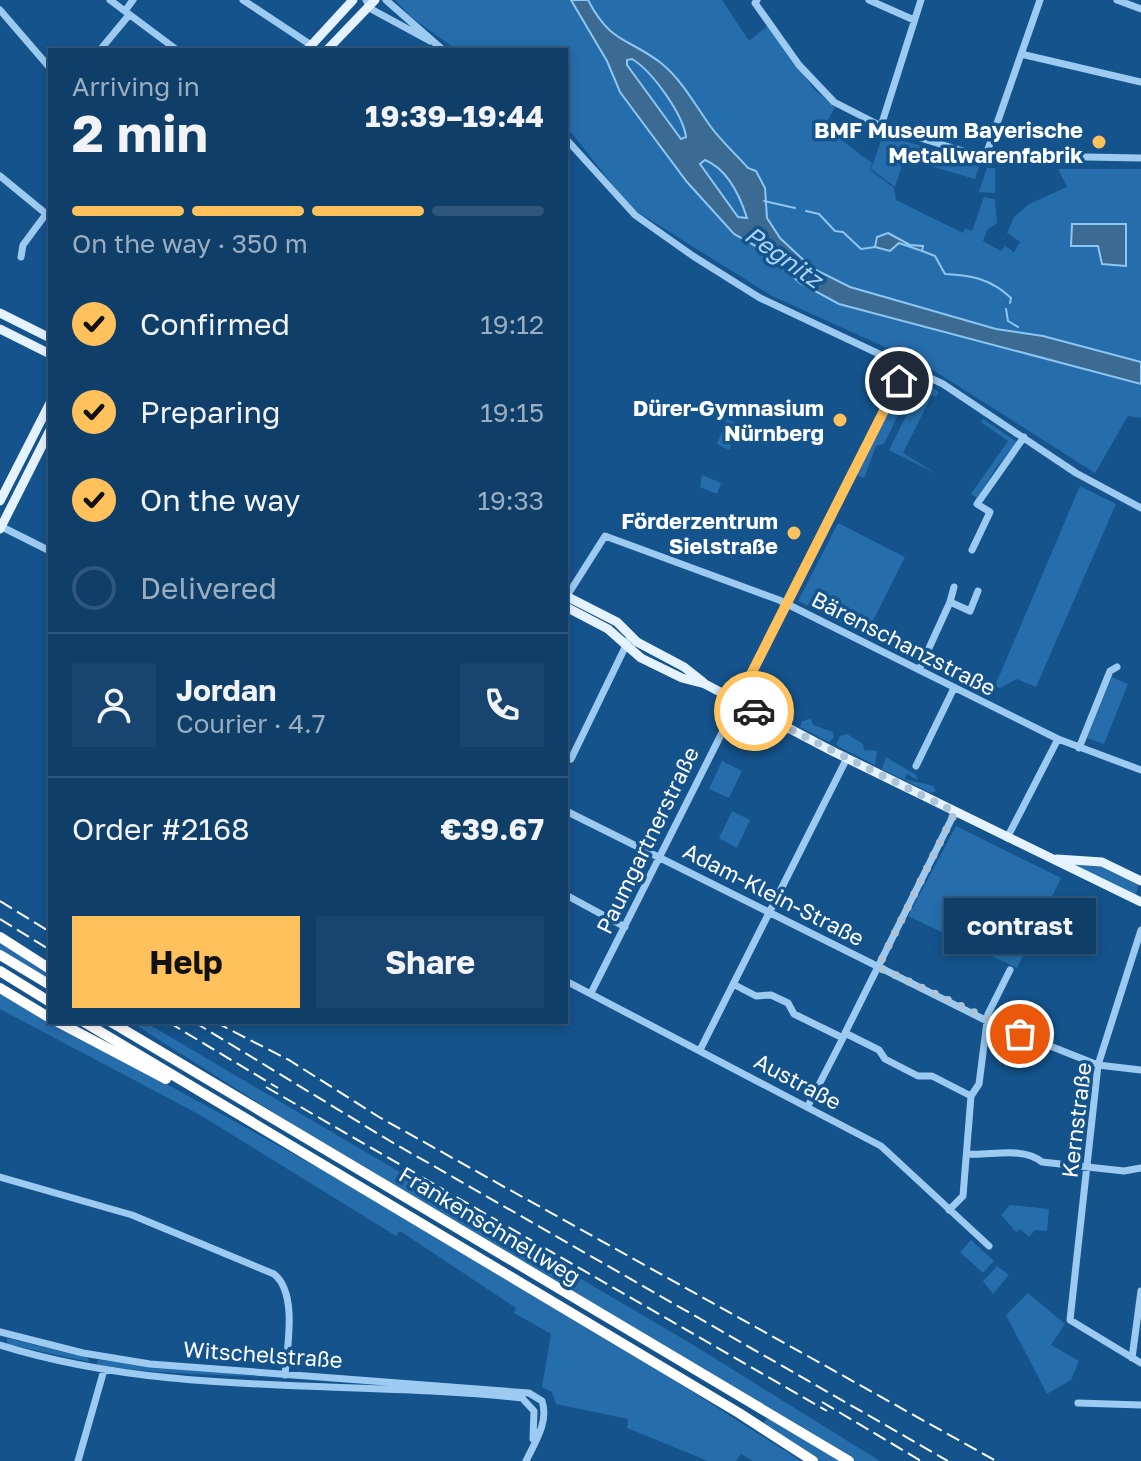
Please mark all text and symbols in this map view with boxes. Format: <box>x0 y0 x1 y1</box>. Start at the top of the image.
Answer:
text: Arriving in <box>72 71 200 102</box>
text: 19:39–19:44 <box>365 98 544 134</box>
text: 2 min <box>72 101 208 163</box>
place label: BMF Museum Bayerische Metallwarenfabrik <box>814 116 1083 168</box>
marker: BMF Museum Bayerische Metallwarenfabrik <box>1090 133 1108 151</box>
water label: Pegnitz <box>739 219 830 295</box>
text: On the way · 350 m <box>72 228 308 259</box>
icon: check <box>72 302 116 346</box>
text: Confirmed <box>140 306 290 342</box>
text: 19:12 <box>480 309 544 340</box>
pin <box>865 347 933 415</box>
icon: home <box>877 359 921 403</box>
icon: check <box>72 390 116 434</box>
text: Preparing <box>140 394 281 430</box>
place label: Dürer-Gymnasium Nürnberg <box>633 394 824 446</box>
text: 19:15 <box>480 397 544 428</box>
marker: Dürer-Gymnasium Nürnberg <box>831 411 849 429</box>
icon: check <box>72 478 116 522</box>
text: On the way <box>140 482 300 518</box>
text: 19:33 <box>477 485 544 516</box>
place label: Förderzentrum Sielstraße <box>621 507 778 559</box>
marker: Förderzentrum Sielstraße <box>785 524 803 542</box>
text: Delivered <box>140 570 277 606</box>
street label: Bärenschanzstraße <box>807 585 1001 701</box>
button: person <box>72 663 156 747</box>
button: phone <box>460 663 544 747</box>
courier <box>714 671 794 751</box>
text: Jordan <box>176 672 276 708</box>
icon: car <box>732 689 776 733</box>
text: Courier · 4.7 <box>176 708 326 739</box>
street label: Paumgartnerstraße <box>590 742 704 938</box>
text: Order #2168 <box>72 811 249 847</box>
text: €39.67 <box>441 811 544 847</box>
street label: Adam-Klein-Straße <box>679 837 869 951</box>
callout: contrast <box>944 898 1096 954</box>
text: contrast <box>967 910 1073 941</box>
button: Help <box>72 916 300 1008</box>
button: Share <box>316 916 544 1008</box>
pin <box>986 1000 1054 1068</box>
icon: bag <box>998 1012 1042 1056</box>
street label: Austraße <box>750 1047 846 1115</box>
street label: Kernstraße <box>1056 1061 1096 1179</box>
street label: Frankenschnellweg <box>394 1160 586 1290</box>
street label: Witschelstraße <box>182 1335 344 1373</box>

